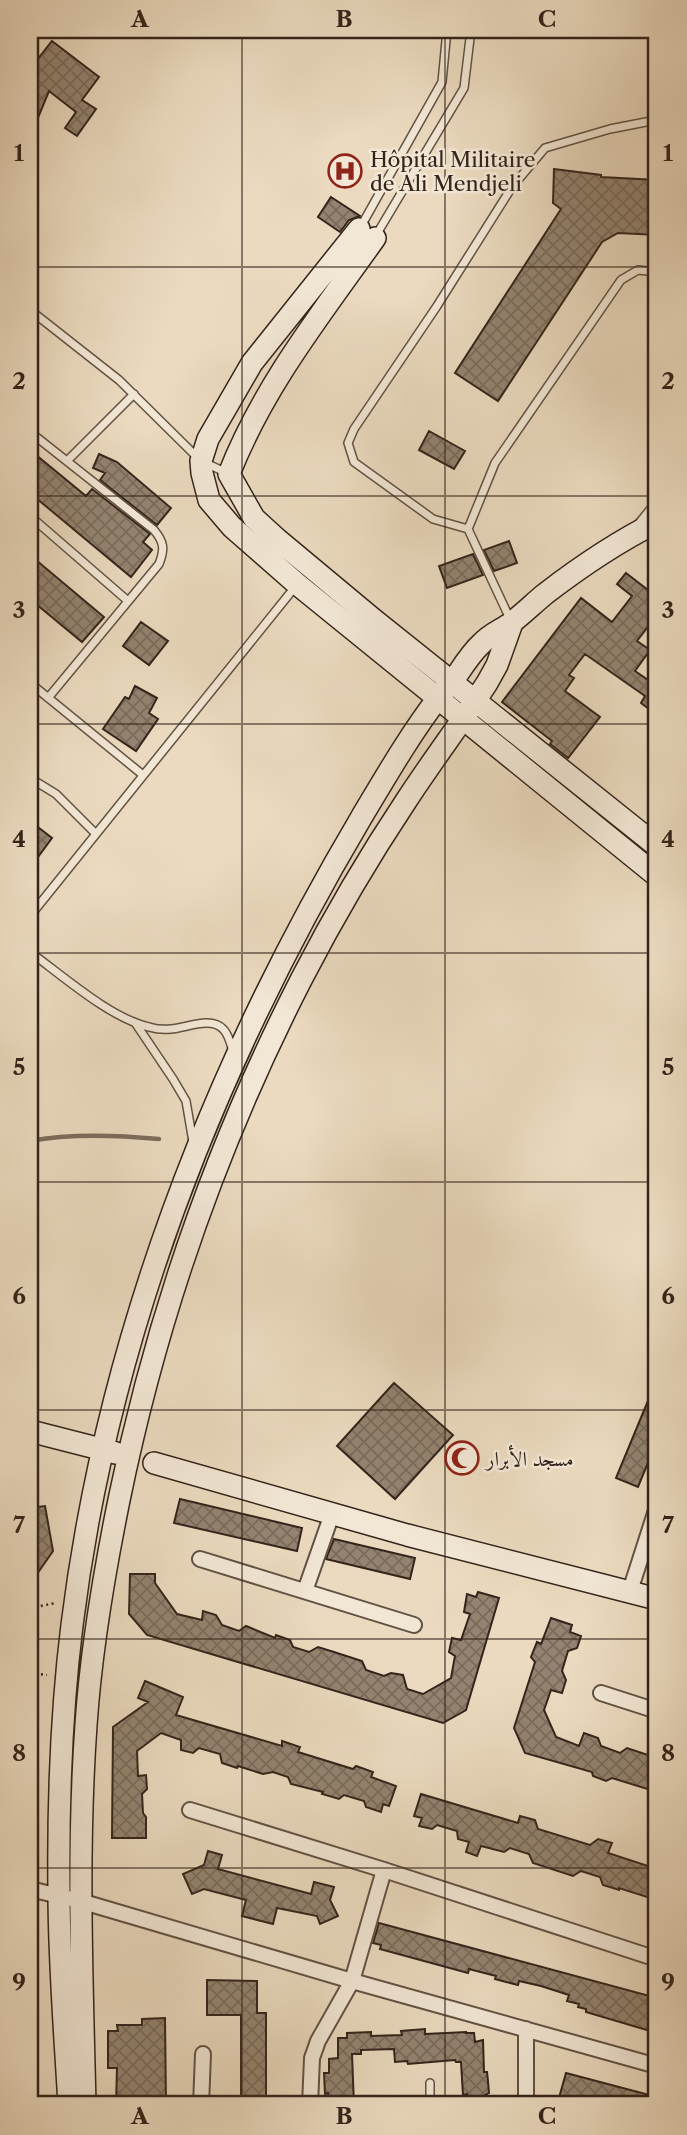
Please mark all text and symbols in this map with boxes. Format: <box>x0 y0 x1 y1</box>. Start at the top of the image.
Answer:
text: A <box>130 5 150 33</box>
text: B <box>335 5 353 33</box>
text: C <box>538 5 556 33</box>
text: 1 <box>14 139 25 167</box>
text: 1 <box>663 139 674 167</box>
place label: Hôpital Militaire de Ali Mendjeli <box>370 147 536 196</box>
hospital icon: Hôpital Militaire de Ali Mendjeli <box>326 152 364 190</box>
text: 2 <box>12 367 26 395</box>
text: 2 <box>661 367 675 395</box>
text: 3 <box>13 596 26 624</box>
text: 3 <box>662 596 675 624</box>
text: 4 <box>12 825 26 853</box>
text: 4 <box>661 825 675 853</box>
text: 5 <box>13 1053 25 1081</box>
text: 5 <box>662 1053 674 1081</box>
text: 6 <box>12 1282 26 1310</box>
text: 6 <box>661 1282 675 1310</box>
mosque icon: مسجد الأبرار <box>443 1439 481 1477</box>
place label: مسجد الأبرار <box>484 1444 574 1471</box>
text: 7 <box>13 1511 25 1539</box>
text: 7 <box>662 1511 674 1539</box>
text: 8 <box>12 1739 26 1767</box>
text: 8 <box>661 1739 675 1767</box>
text: 9 <box>12 1968 26 1996</box>
text: 9 <box>661 1968 675 1996</box>
text: A <box>130 2102 150 2130</box>
text: B <box>335 2102 353 2130</box>
text: C <box>538 2102 556 2130</box>

